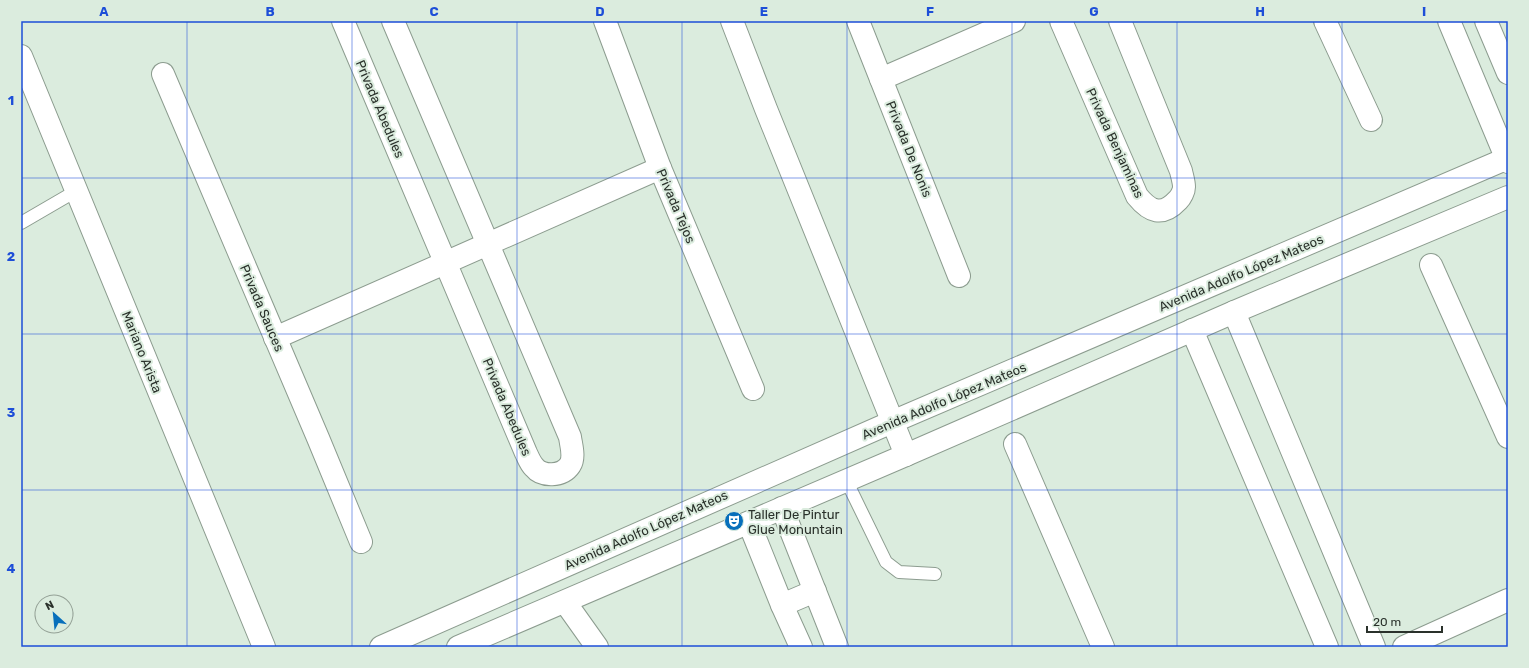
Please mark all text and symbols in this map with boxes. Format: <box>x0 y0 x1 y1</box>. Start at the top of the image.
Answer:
text: A <box>99 4 109 19</box>
text: B <box>265 4 275 19</box>
text: C <box>429 4 439 19</box>
text: D <box>595 4 605 19</box>
text: E <box>760 4 768 19</box>
text: F <box>926 4 934 19</box>
text: G <box>1089 4 1099 19</box>
text: H <box>1255 4 1265 19</box>
text: I <box>1422 4 1426 19</box>
street label: Privada Abedules <box>353 58 407 160</box>
street label: Privada Benjaminas <box>1083 86 1147 201</box>
text: 1 <box>8 93 14 108</box>
street label: Privada De Nonis <box>883 99 935 200</box>
street label: Privada Tejos <box>654 167 699 246</box>
street label: Avenida Adolfo López Mateos <box>1157 231 1326 315</box>
text: 2 <box>7 249 15 264</box>
street label: Privada Sauces <box>237 262 287 354</box>
street label: Mariano Arista <box>119 309 165 395</box>
street label: Privada Abedules <box>480 356 534 458</box>
street label: Avenida Adolfo López Mateos <box>860 359 1029 443</box>
text: 3 <box>7 405 16 420</box>
street label: Avenida Adolfo López Mateos <box>562 487 730 573</box>
place label: Taller De Pintur Glue Monuntain <box>748 507 843 537</box>
theatre icon: Taller De Pintur Glue Monuntain <box>723 510 745 532</box>
text: 4 <box>7 561 16 576</box>
north arrow <box>34 594 74 634</box>
text: N <box>43 598 56 613</box>
scale bar <box>1367 608 1442 634</box>
text: 20 m <box>1373 615 1401 629</box>

